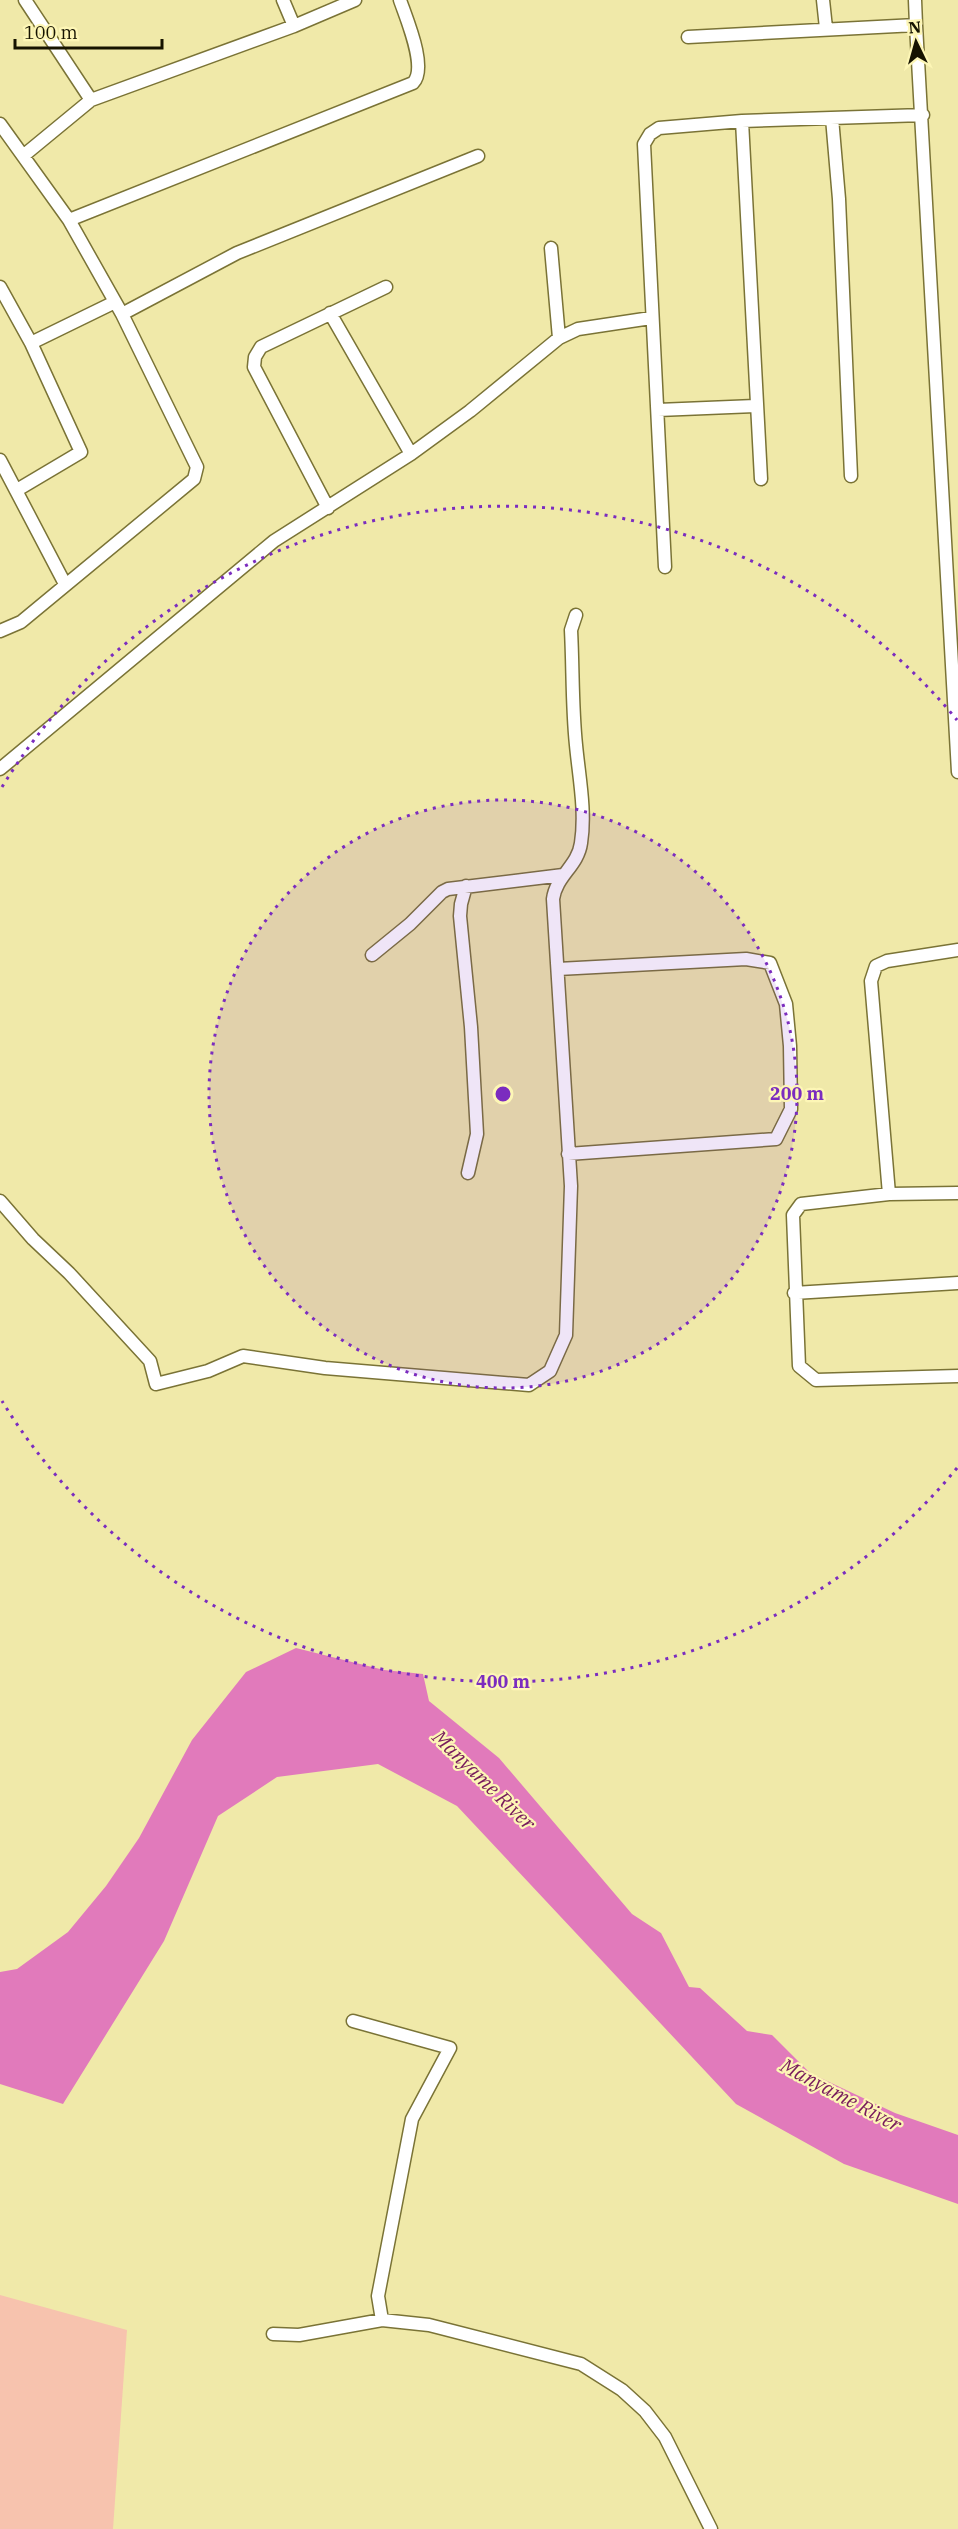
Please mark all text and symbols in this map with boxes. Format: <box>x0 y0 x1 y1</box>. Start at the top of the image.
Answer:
scale bar <box>15 12 162 50</box>
north arrow <box>886 12 946 72</box>
text: N <box>908 17 922 38</box>
text: 100 m <box>24 21 78 44</box>
text: 200 m <box>770 1082 825 1105</box>
centre of rings <box>493 1084 513 1104</box>
text: 400 m <box>476 1670 531 1693</box>
water label: Manyame River <box>426 1723 542 1836</box>
water label: Manyame River <box>775 2051 907 2138</box>

